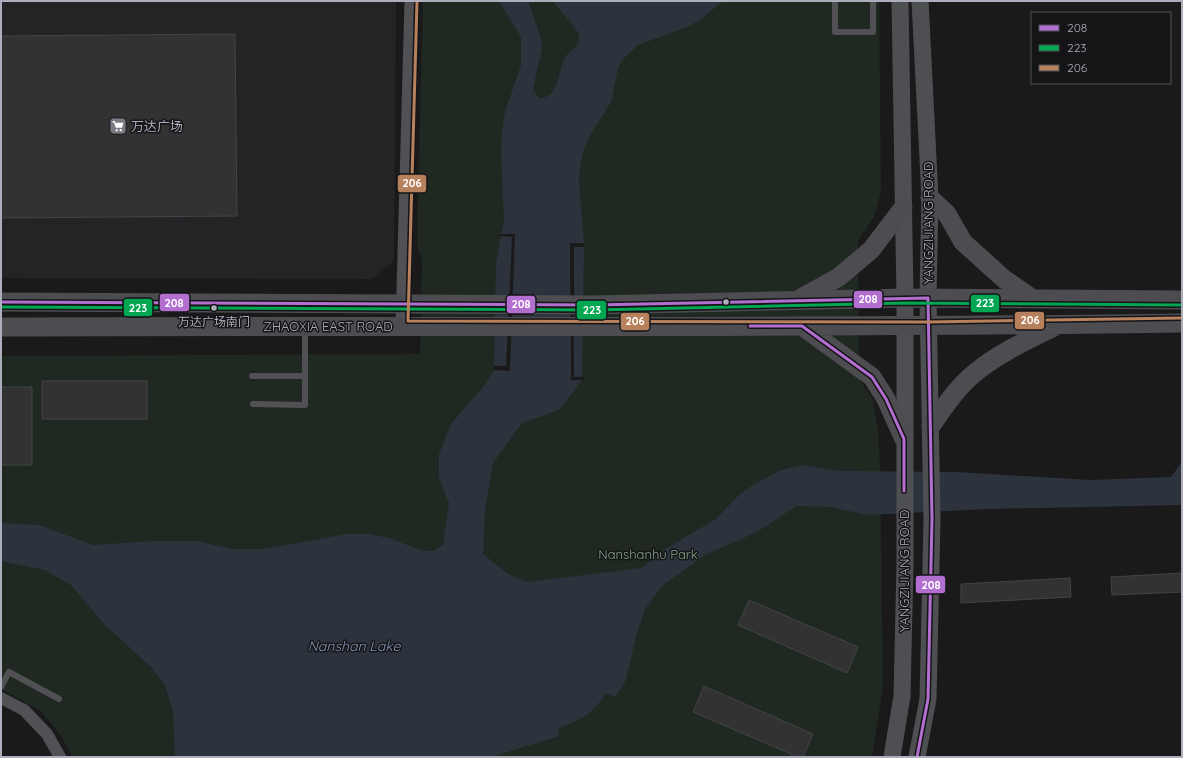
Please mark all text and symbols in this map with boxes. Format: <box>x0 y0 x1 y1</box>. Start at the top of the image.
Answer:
legend <box>1031 12 1171 84</box>
text: 208 <box>1067 20 1087 35</box>
text: 223 <box>1067 40 1087 55</box>
text: 206 <box>1067 60 1088 75</box>
supermarket icon: 万达广场 <box>108 116 128 136</box>
place label: 万达广场 <box>131 118 183 134</box>
street label: YANGZIJIANG ROAD <box>920 162 936 284</box>
line badge: 206 <box>397 174 427 193</box>
text: 206 <box>402 176 422 190</box>
line badge: 208 <box>853 290 883 309</box>
text: 208 <box>858 292 878 306</box>
line badge: 208 <box>159 293 190 312</box>
line badge: 223 <box>970 294 1000 313</box>
line badge: 208 <box>506 295 536 314</box>
text: 208 <box>164 296 184 310</box>
text: 223 <box>976 296 994 310</box>
text: 208 <box>511 297 531 311</box>
unlabelled marker <box>721 297 731 307</box>
line badge: 223 <box>123 298 153 317</box>
line badge: 223 <box>576 300 607 320</box>
text: 223 <box>129 301 147 315</box>
marker: 万达广场南门 <box>209 303 219 313</box>
text: 223 <box>583 303 601 317</box>
line badge: 206 <box>1014 311 1045 330</box>
line badge: 206 <box>620 312 650 331</box>
text: 206 <box>1020 313 1040 327</box>
place label: 万达广场南门 <box>178 314 250 329</box>
text: 206 <box>625 314 645 328</box>
street label: ZHAOXIA EAST ROAD <box>263 318 393 334</box>
street label: YANGZIJIANG ROAD <box>896 510 912 632</box>
park label: Nanshanhu Park <box>598 546 698 562</box>
line badge: 208 <box>915 575 946 594</box>
text: 208 <box>921 578 941 592</box>
water label: Nanshan Lake <box>308 637 401 655</box>

